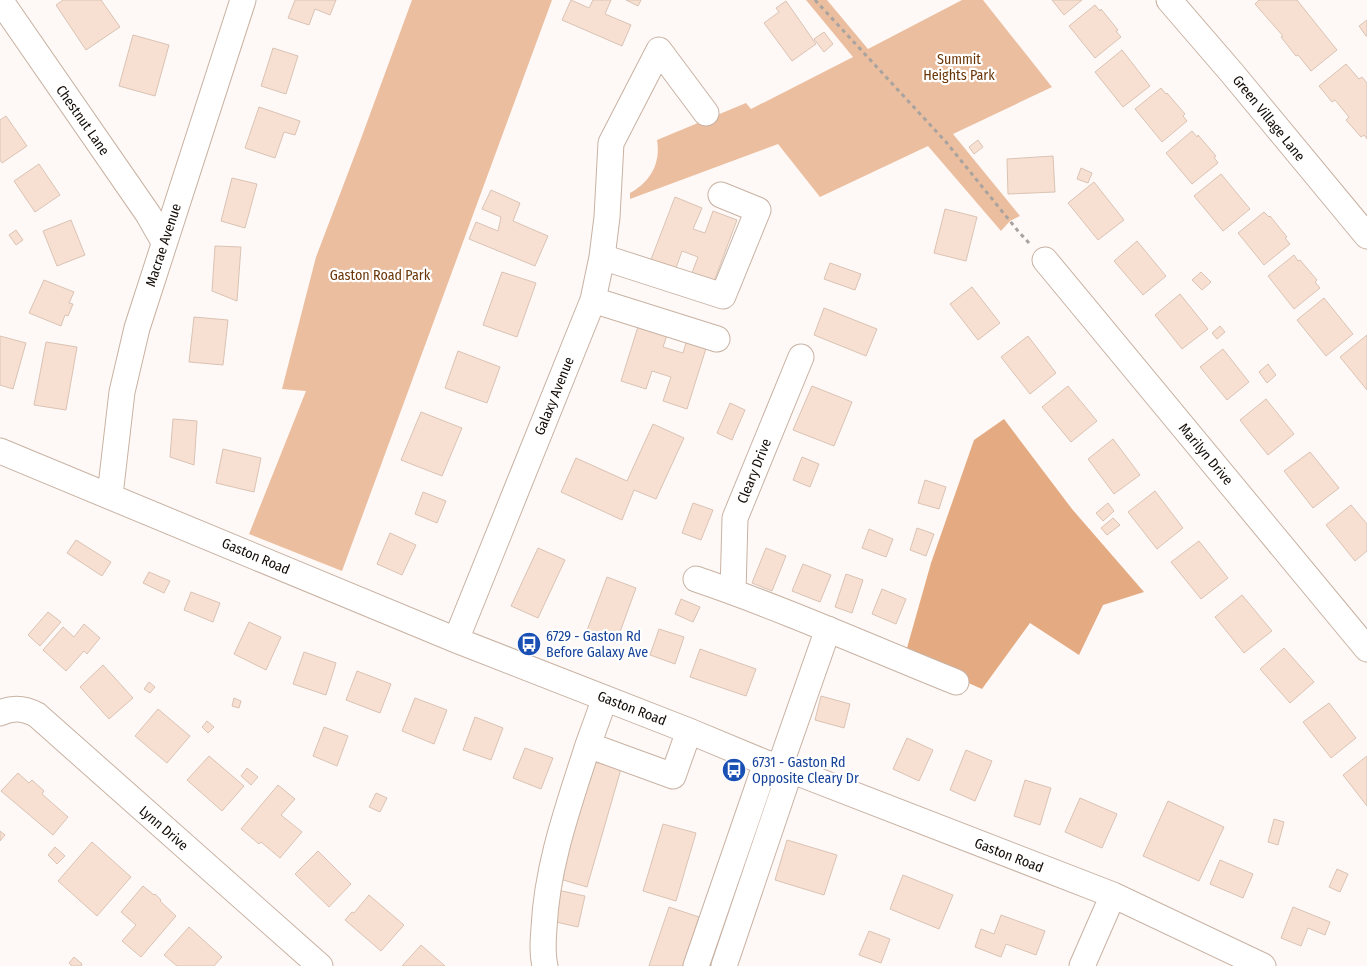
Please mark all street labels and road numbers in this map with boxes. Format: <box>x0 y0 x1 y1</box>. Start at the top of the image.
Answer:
street label: Green Village Lane <box>1229 72 1308 165</box>
street label: Chestnut Lane <box>52 82 113 159</box>
street label: Macrae Avenue <box>142 201 185 289</box>
street label: Galaxy Avenue <box>531 354 578 438</box>
street label: Marilyn Drive <box>1175 420 1236 489</box>
street label: Cleary Drive <box>734 436 775 506</box>
street label: Gaston Road <box>219 535 292 578</box>
street label: Gaston Road <box>595 688 669 729</box>
street label: Lynn Drive <box>136 803 192 854</box>
street label: Gaston Road <box>972 835 1046 876</box>

